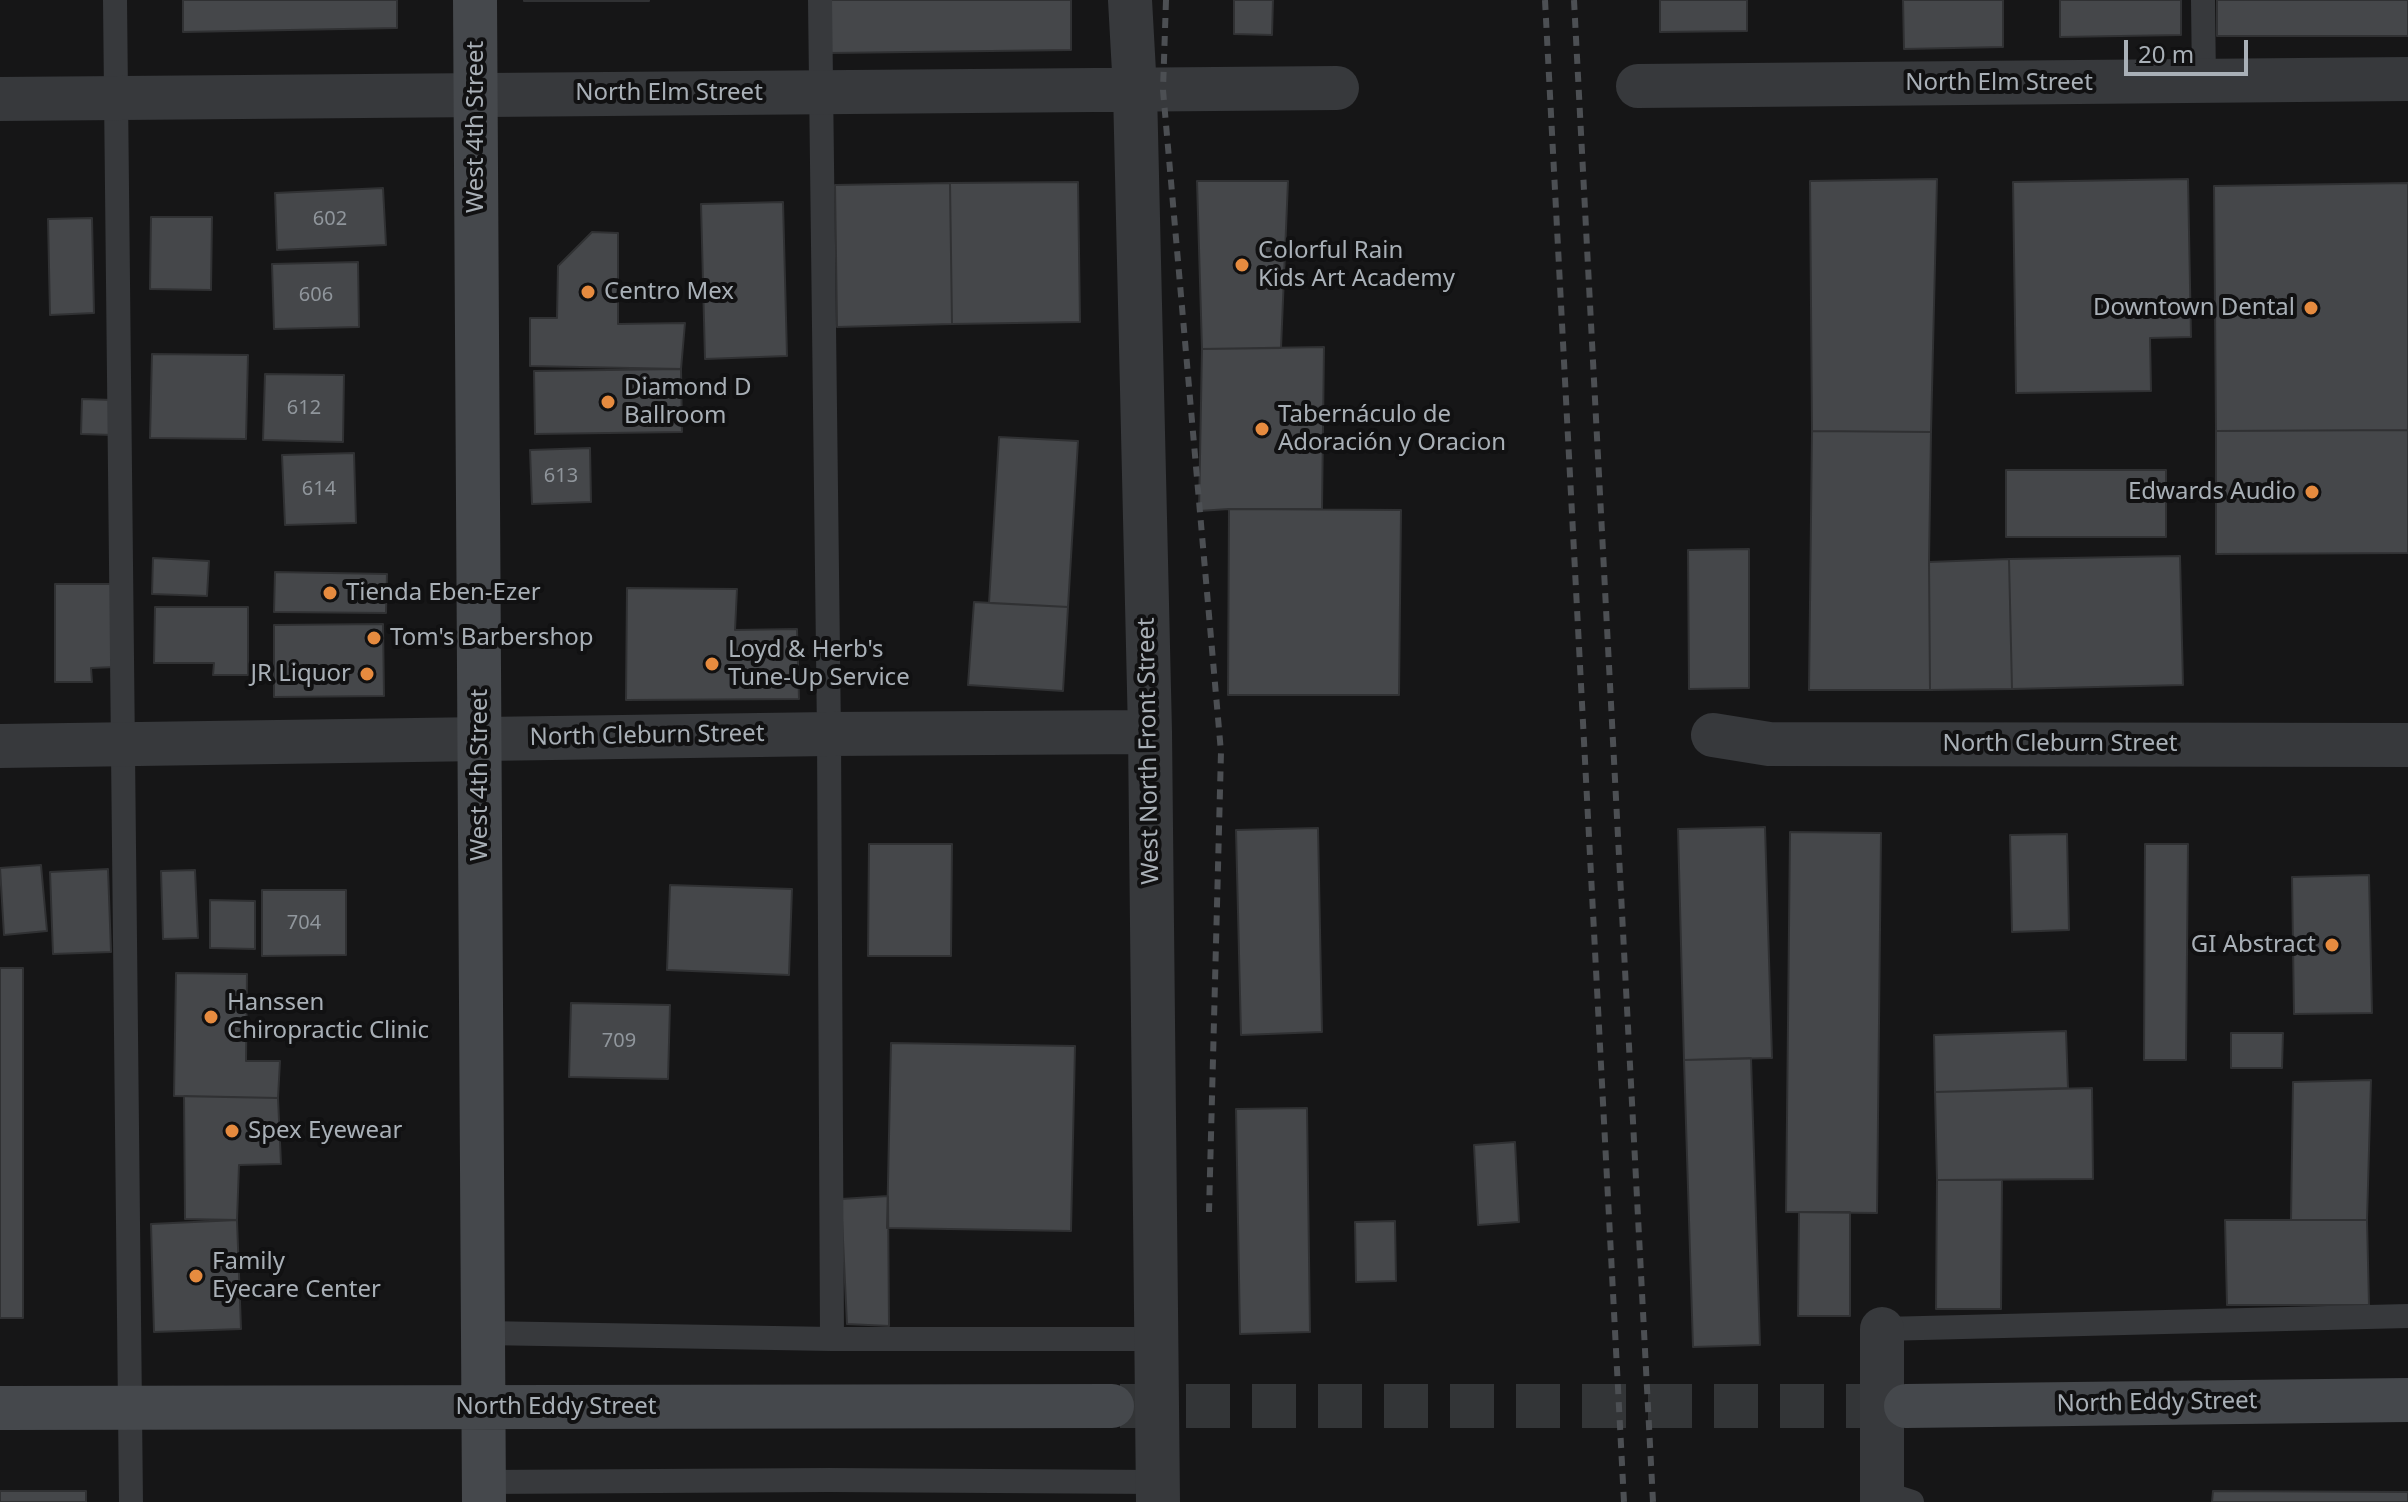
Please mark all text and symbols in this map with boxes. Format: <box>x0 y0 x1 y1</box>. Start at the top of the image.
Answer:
scale bar <box>2128 24 2252 74</box>
text: 20 m <box>2138 37 2194 70</box>
street label: West 4th Street <box>462 41 490 213</box>
street label: North Elm Street <box>1905 69 2093 97</box>
street label: North Elm Street <box>575 79 763 107</box>
house number: 602 <box>313 207 347 231</box>
place label: Colorful Rain Kids Art Academy <box>1258 237 1455 293</box>
marker: Colorful Rain Kids Art Academy <box>1233 256 1251 274</box>
place label: Centro Mex <box>604 278 734 306</box>
house number: 606 <box>299 283 333 307</box>
marker: Centro Mex <box>579 283 597 301</box>
place label: Downtown Dental <box>2093 294 2295 322</box>
marker: Downtown Dental <box>2302 299 2320 317</box>
place label: Diamond D Ballroom <box>624 374 751 430</box>
marker: Diamond D Ballroom <box>599 393 617 411</box>
house number: 612 <box>287 396 321 420</box>
place label: Tabernáculo de Adoración y Oracion <box>1278 401 1506 457</box>
marker: Tabernáculo de Adoración y Oracion <box>1253 420 1271 438</box>
house number: 613 <box>544 464 578 488</box>
house number: 614 <box>302 477 336 501</box>
place label: Edwards Audio <box>2128 478 2296 506</box>
marker: Edwards Audio <box>2303 483 2321 501</box>
place label: Tienda Eben-Ezer <box>346 579 541 607</box>
marker: Tienda Eben-Ezer <box>321 584 339 602</box>
street label: West North Front Street <box>1132 617 1166 885</box>
place label: Tom's Barbershop <box>390 624 594 652</box>
marker: Tom's Barbershop <box>365 629 383 647</box>
place label: Loyd & Herb's Tune-Up Service <box>728 636 910 692</box>
marker: Loyd & Herb's Tune-Up Service <box>703 655 721 673</box>
place label: JR Liquor <box>250 660 351 688</box>
marker: JR Liquor <box>358 665 376 683</box>
street label: West 4th Street <box>466 689 494 861</box>
street label: North Cleburn Street <box>529 720 765 752</box>
street label: North Cleburn Street <box>1943 730 2177 758</box>
house number: 704 <box>287 911 321 935</box>
place label: GI Abstract <box>2191 931 2316 959</box>
marker: GI Abstract <box>2323 936 2341 954</box>
place label: Hanssen Chiropractic Clinic <box>227 989 429 1045</box>
marker: Hanssen Chiropractic Clinic <box>202 1008 220 1026</box>
house number: 709 <box>602 1029 636 1053</box>
place label: Spex Eyewear <box>248 1117 402 1145</box>
marker: Spex Eyewear <box>223 1122 241 1140</box>
place label: Family Eyecare Center <box>212 1248 381 1304</box>
marker: Family Eyecare Center <box>187 1267 205 1285</box>
street label: North Eddy Street <box>2056 1387 2258 1419</box>
street label: North Eddy Street <box>456 1393 656 1421</box>

